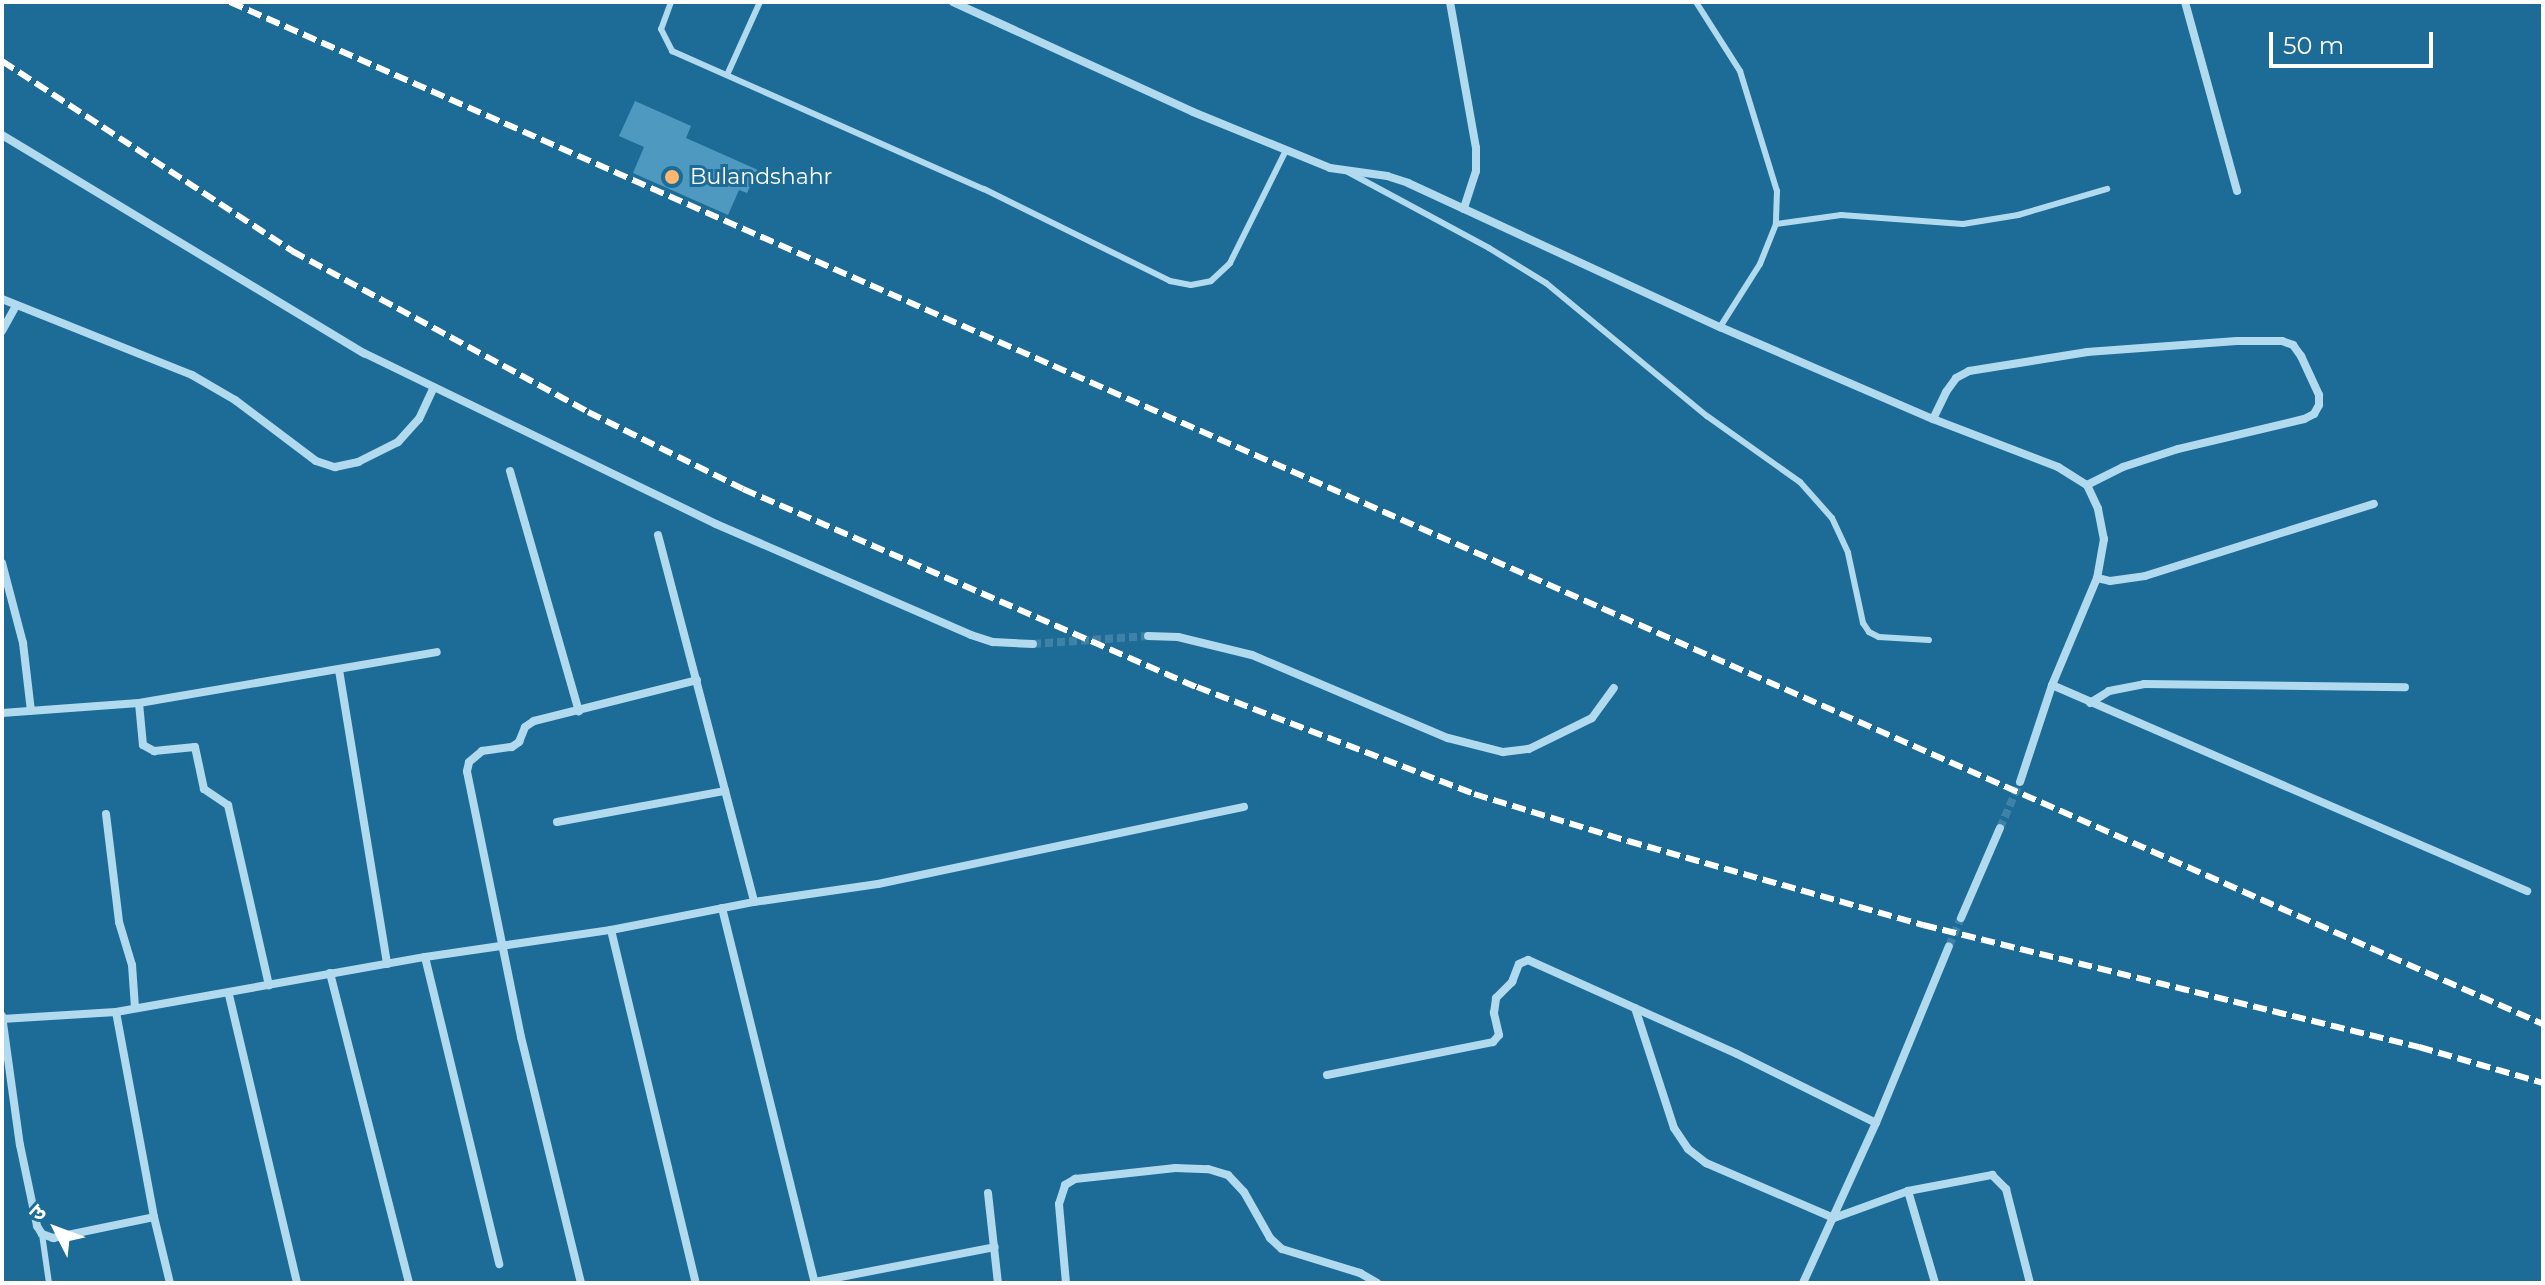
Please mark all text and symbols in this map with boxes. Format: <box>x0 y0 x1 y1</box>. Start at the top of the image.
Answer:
scale bar <box>2273 16 2437 66</box>
text: 50 m <box>2283 31 2344 60</box>
place label: Bulandshahr <box>690 164 832 190</box>
marker: Bulandshahr <box>661 166 683 188</box>
north arrow <box>16 1189 96 1269</box>
text: उ <box>23 1199 52 1226</box>

